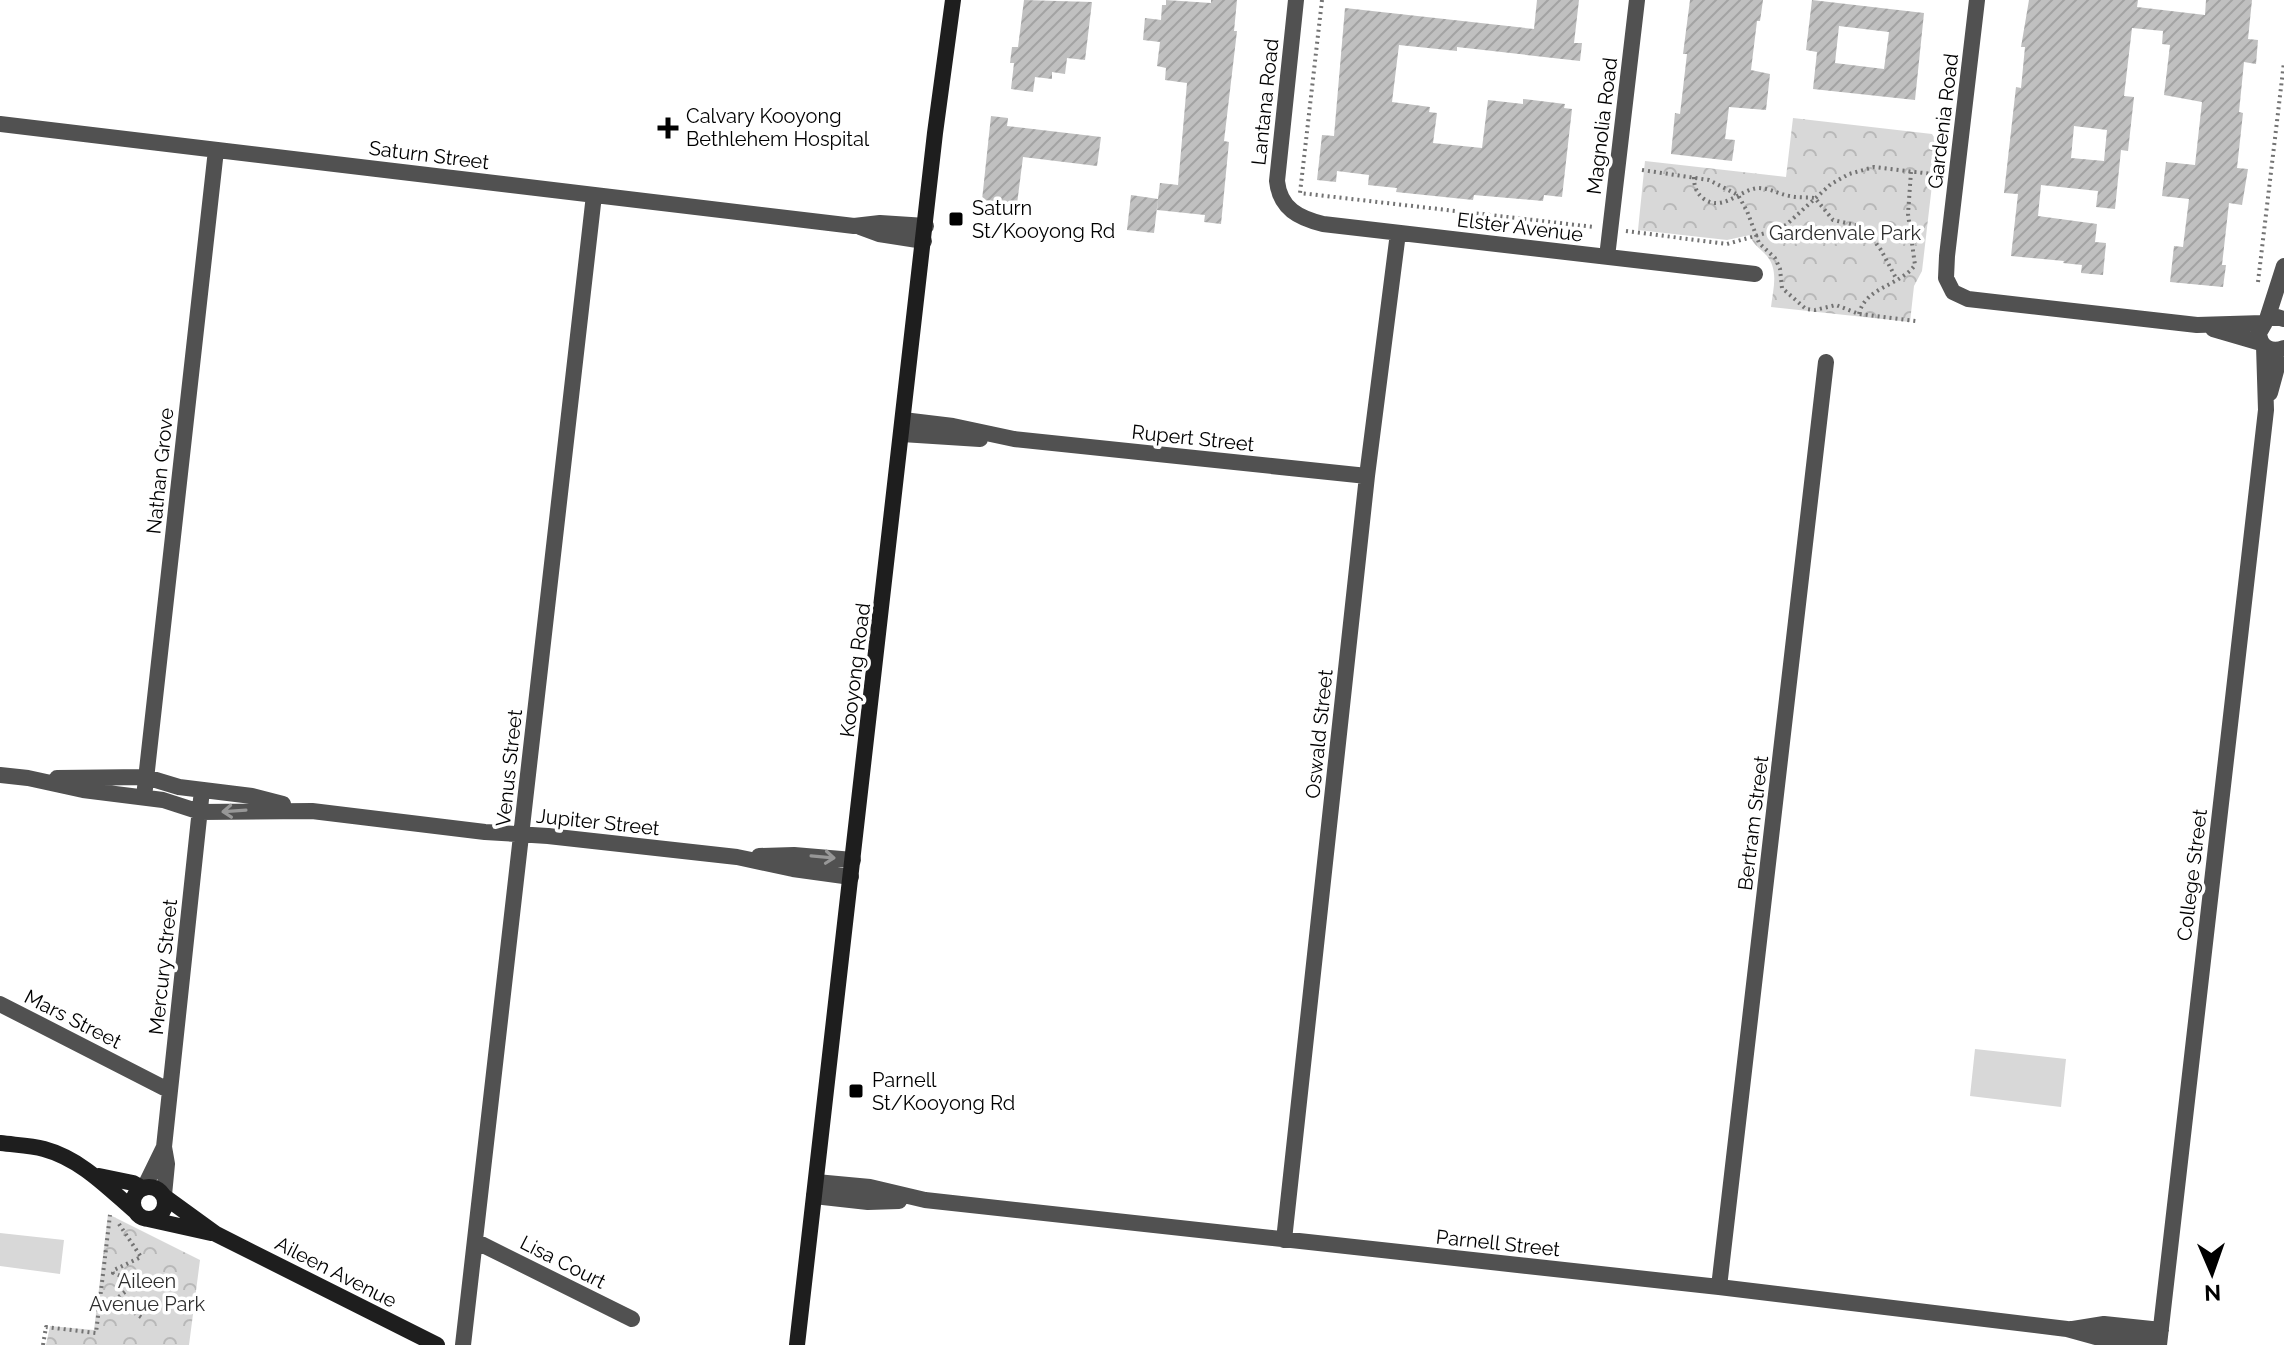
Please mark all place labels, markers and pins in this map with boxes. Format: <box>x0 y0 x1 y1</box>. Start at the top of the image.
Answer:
place label: Calvary Kooyong Bethlehem Hospital <box>686 104 870 151</box>
marker: Calvary Kooyong Bethlehem Hospital <box>657 117 679 139</box>
place label: Saturn St/Kooyong Rd <box>972 196 1115 243</box>
marker: Saturn St/Kooyong Rd <box>947 210 965 228</box>
place label: Parnell St/Kooyong Rd <box>872 1068 1015 1115</box>
marker: Parnell St/Kooyong Rd <box>847 1082 865 1100</box>

